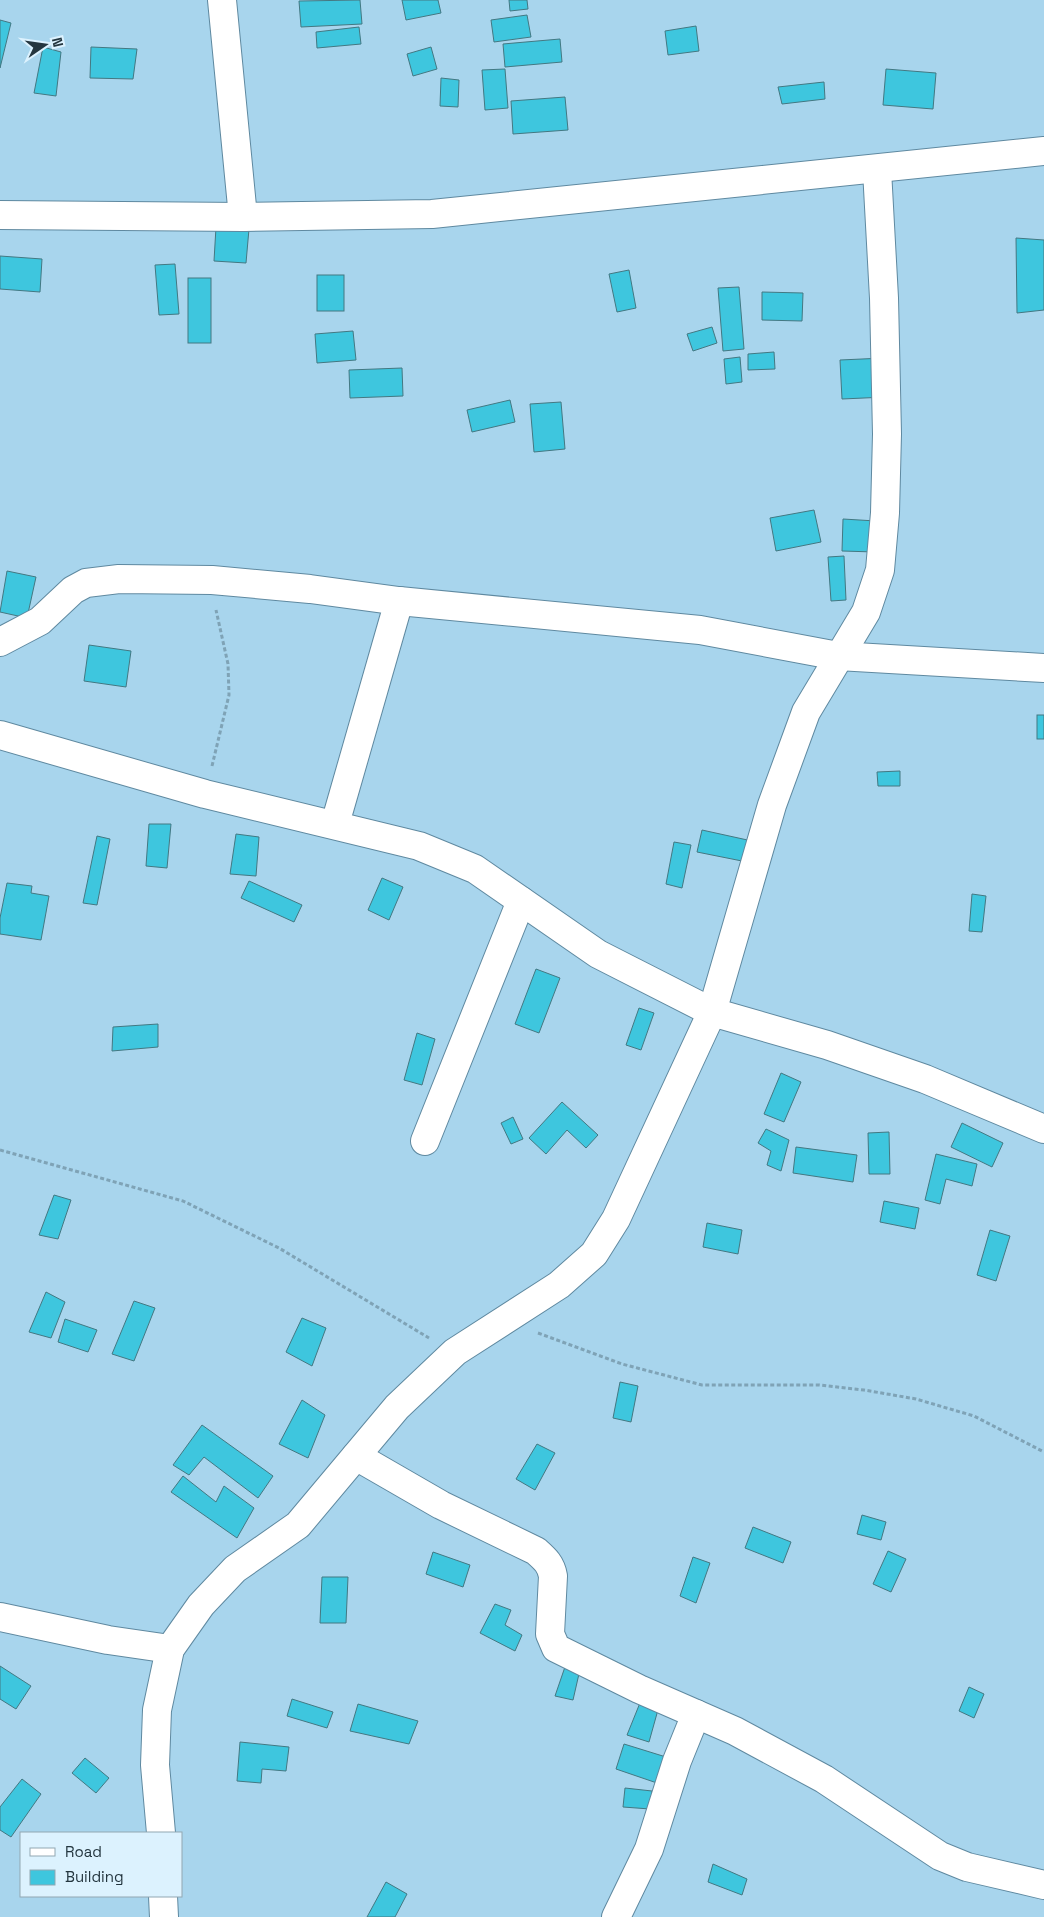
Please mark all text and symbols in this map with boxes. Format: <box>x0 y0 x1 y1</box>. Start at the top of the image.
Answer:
north arrow <box>20 20 70 70</box>
text: N <box>48 35 67 49</box>
legend <box>20 1832 182 1897</box>
text: Road <box>65 1842 102 1861</box>
text: Building <box>65 1867 124 1886</box>

